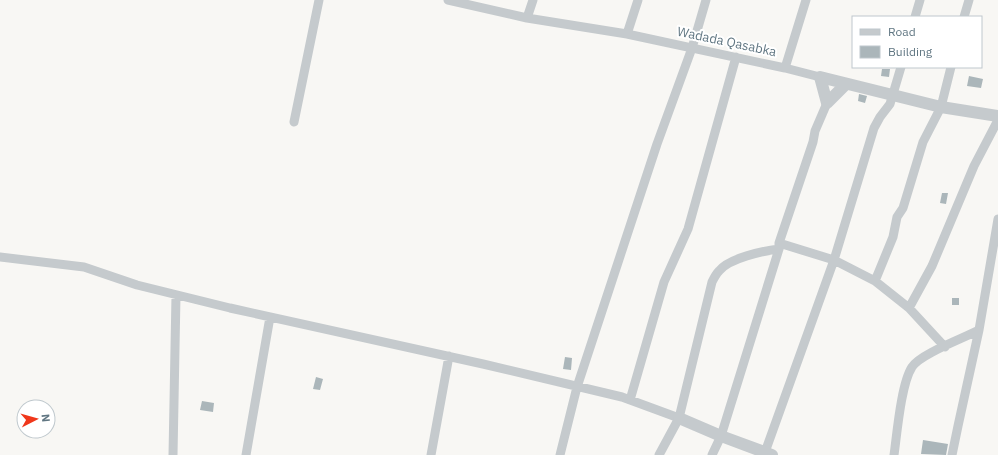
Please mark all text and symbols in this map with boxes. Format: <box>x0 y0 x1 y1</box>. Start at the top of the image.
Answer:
legend <box>852 16 982 68</box>
street label: Wadada Qasabka <box>676 23 778 60</box>
text: Road <box>888 24 916 39</box>
text: Building <box>888 44 933 59</box>
north arrow <box>16 399 56 439</box>
text: N <box>39 413 53 423</box>

